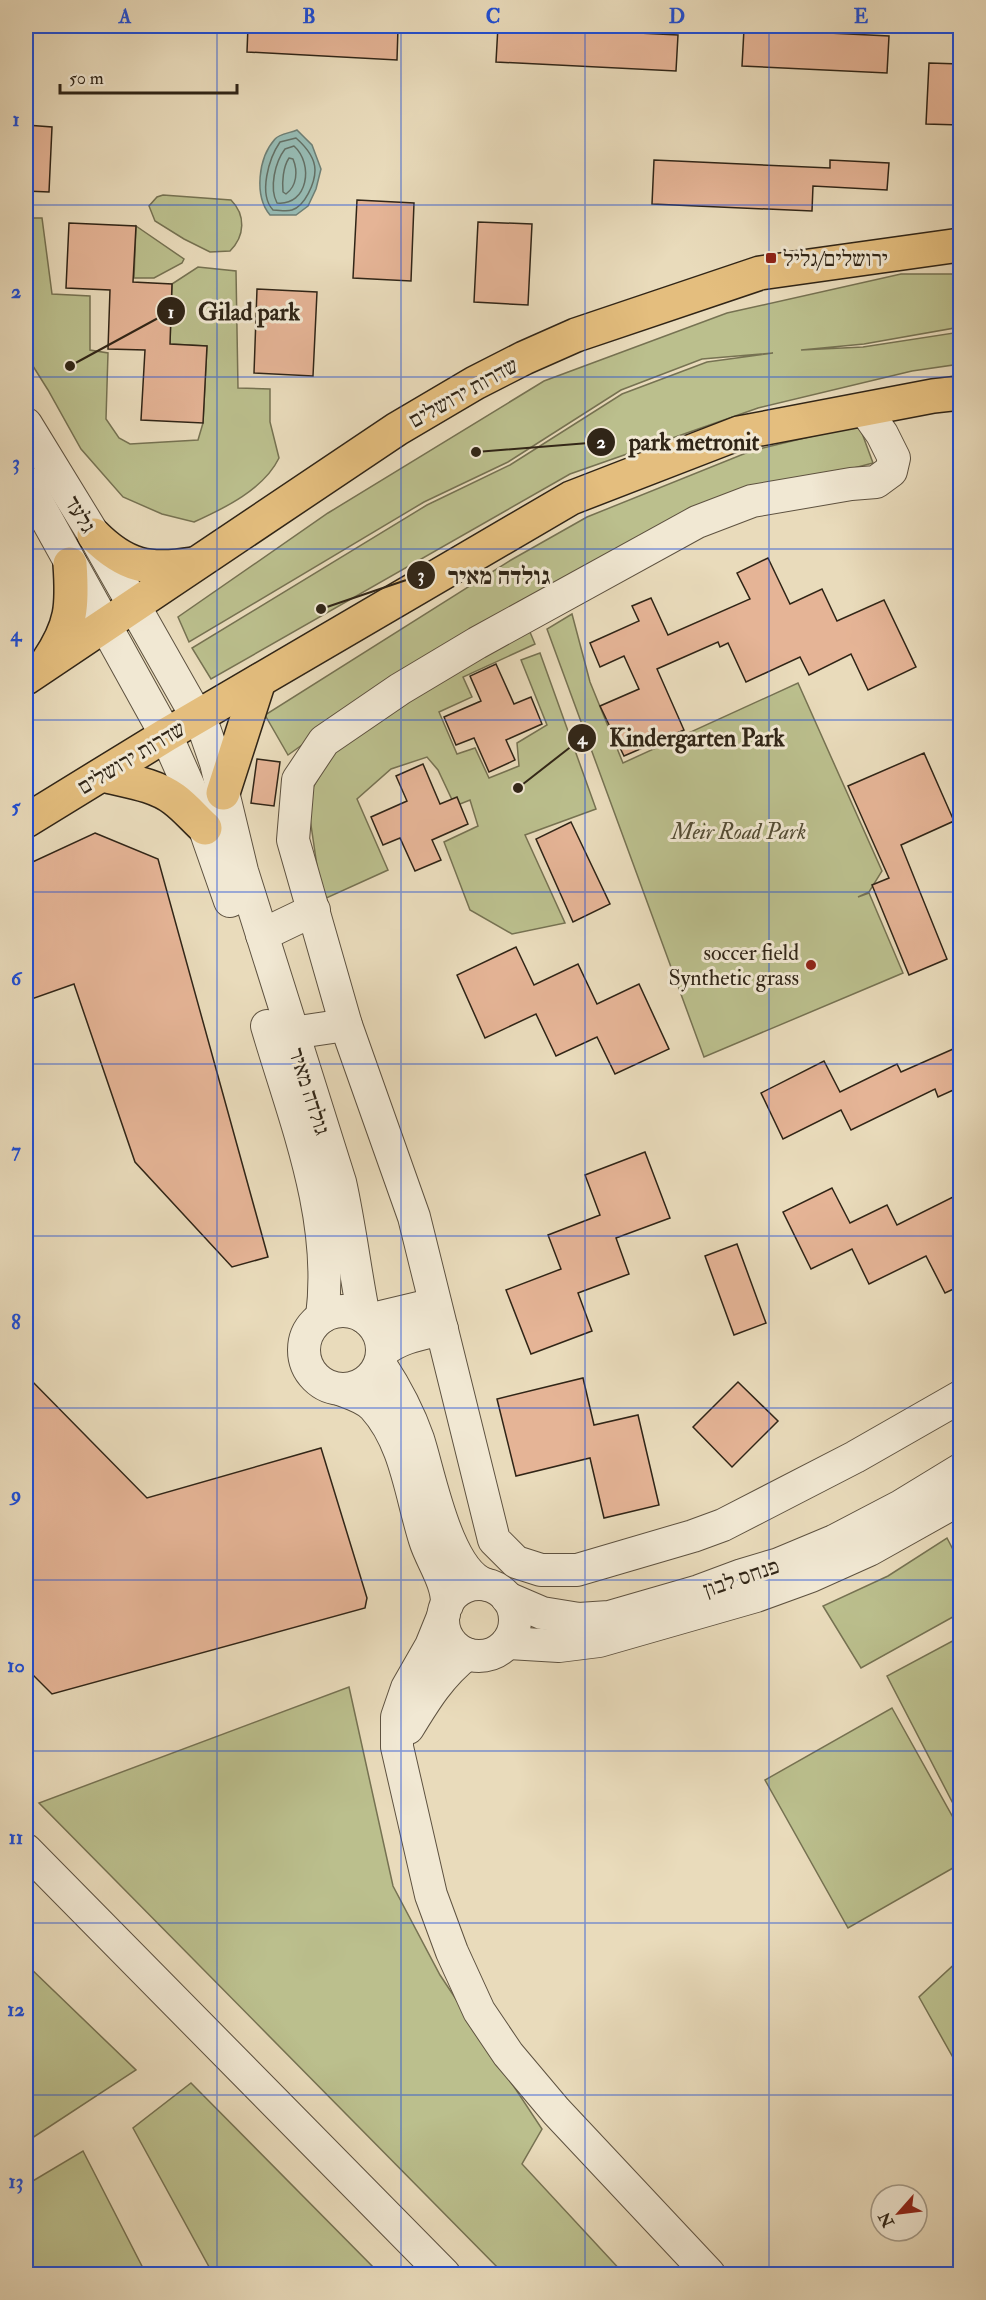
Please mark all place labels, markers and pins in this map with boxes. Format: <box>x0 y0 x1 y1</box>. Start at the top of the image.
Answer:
place label: ירושלים/גליל <box>783 245 888 273</box>
marker: ירושלים/גליל <box>764 251 778 265</box>
callout: Gilad park <box>156 290 312 332</box>
callout: park metronit <box>586 421 771 463</box>
callout: גולדה מאיר <box>406 554 563 596</box>
callout: Kindergarten Park <box>567 717 796 759</box>
place label: soccer field Synthetic grass <box>669 939 799 992</box>
marker: soccer field Synthetic grass <box>804 958 818 972</box>

